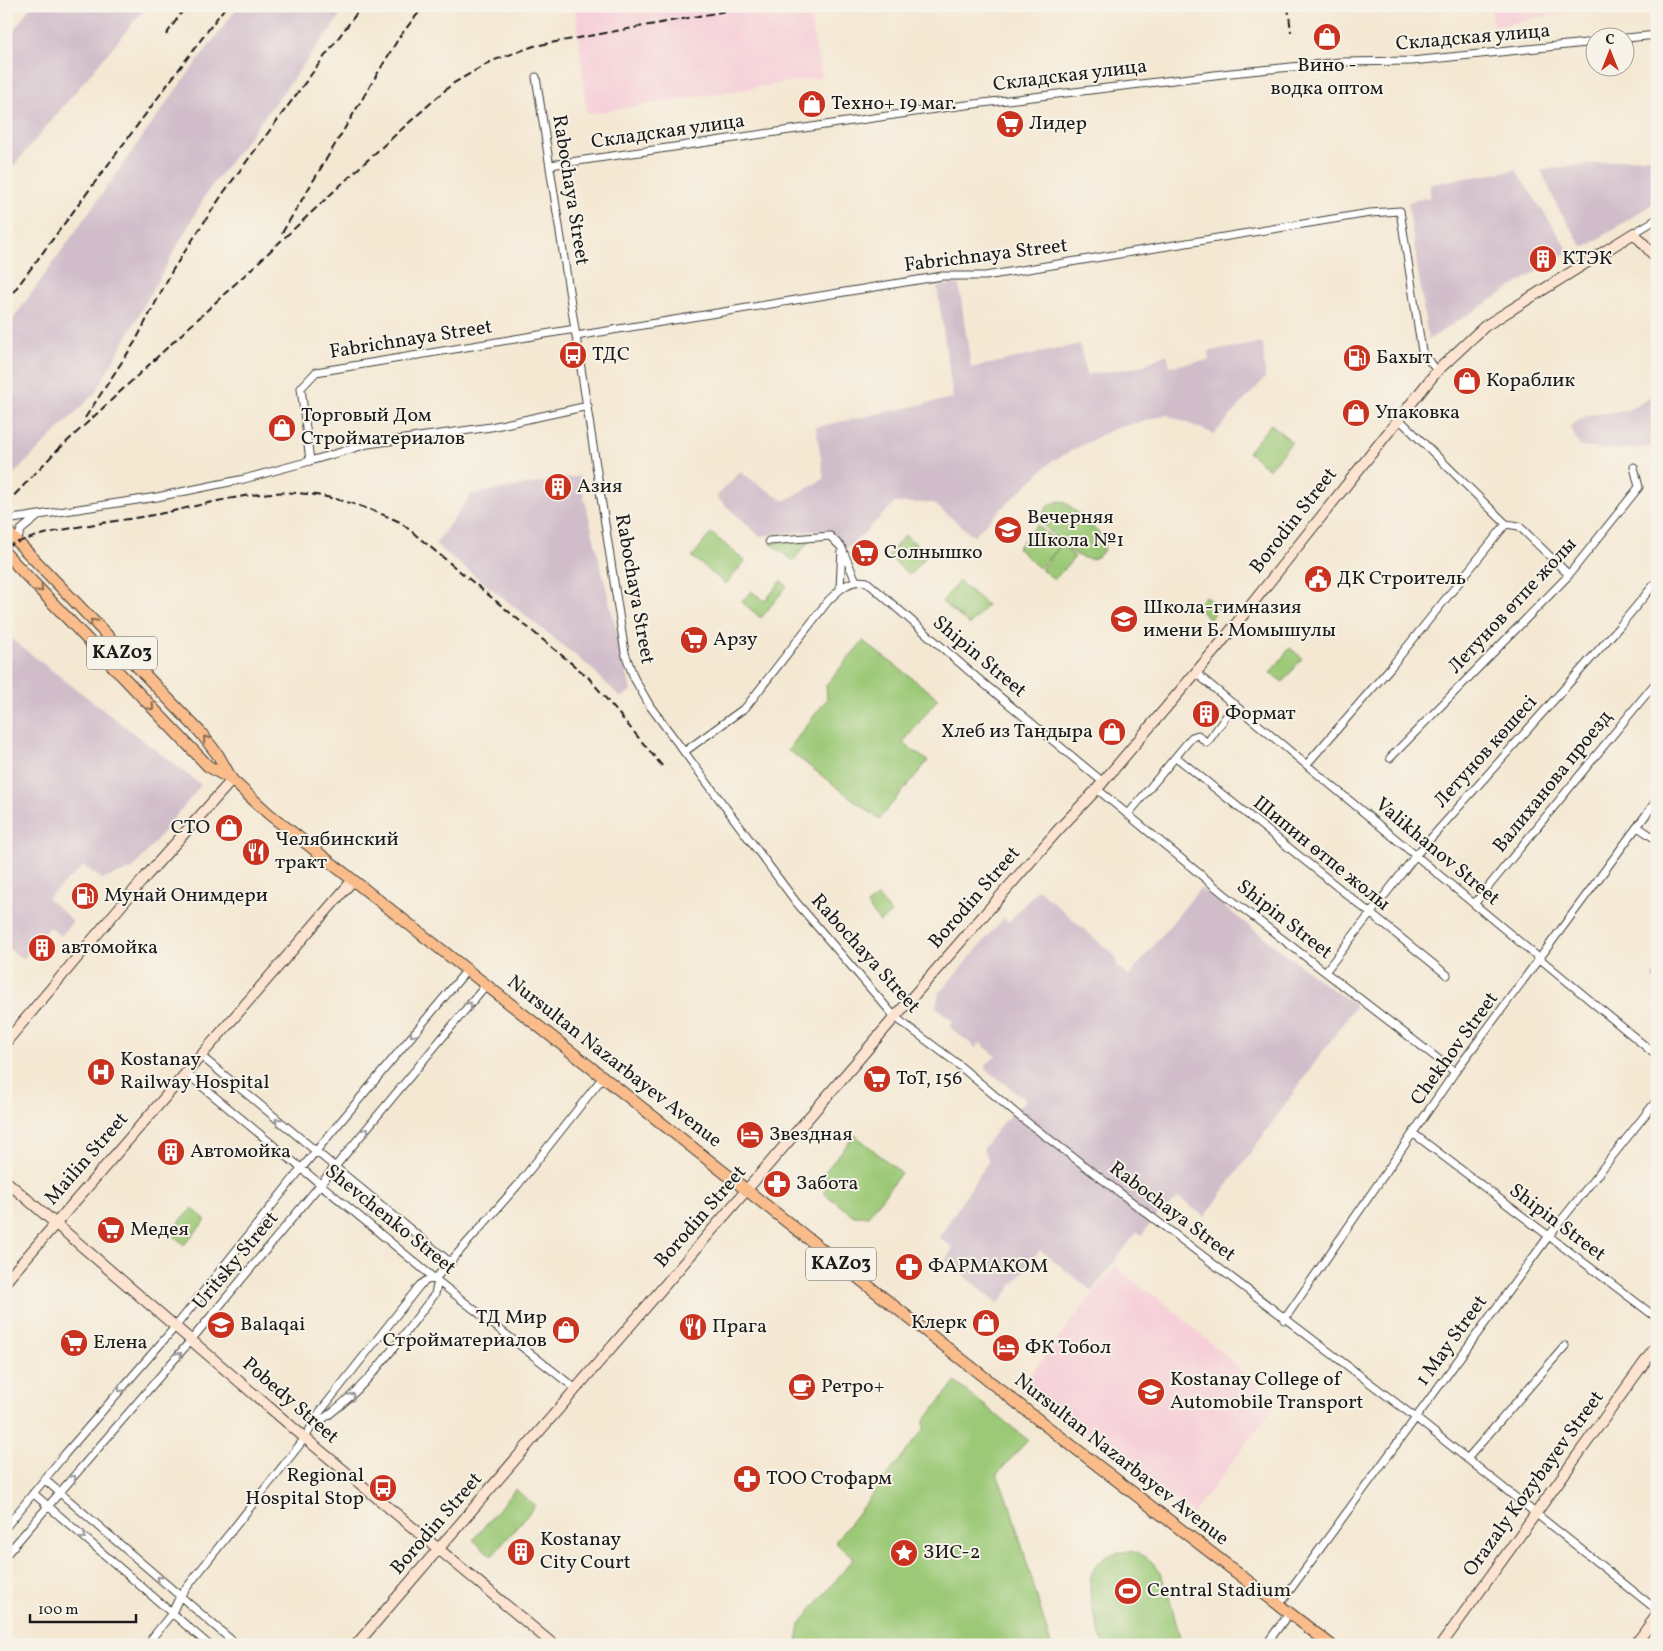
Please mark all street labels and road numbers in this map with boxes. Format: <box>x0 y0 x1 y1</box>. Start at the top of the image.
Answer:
street label: Складская улица <box>1395 17 1551 59</box>
street label: Складская улица <box>991 53 1149 99</box>
street label: Складская улица <box>589 107 747 157</box>
street label: Rabochaya Street <box>544 113 596 267</box>
street label: Fabrichnaya Street <box>903 232 1069 280</box>
street label: Fabrichnaya Street <box>328 313 494 367</box>
street label: Borodin Street <box>1244 462 1344 580</box>
street label: Rabochaya Street <box>607 512 661 666</box>
street label: Летунов өтпе жолы <box>1442 531 1584 681</box>
street label: Shipin Street <box>926 609 1032 705</box>
road number: KАZ03 <box>87 636 157 670</box>
street label: Летунов көшесі <box>1428 690 1544 814</box>
street label: Валиханова проезд <box>1487 705 1619 859</box>
street label: Шипин өтпе жолы <box>1246 790 1396 918</box>
street label: Valikhanov Street <box>1368 791 1506 913</box>
street label: Borodin Street <box>923 841 1027 955</box>
street label: Shipin Street <box>1230 874 1338 966</box>
street label: Rabochaya Street <box>804 888 926 1020</box>
street label: Nursultan Nazarbayev Avenue <box>501 969 727 1155</box>
street label: Chekhov Street <box>1404 987 1506 1111</box>
street label: Mailin Street <box>39 1106 135 1212</box>
street label: Rabochaya Street <box>1103 1155 1241 1269</box>
street label: Shevchenko Street <box>318 1158 462 1282</box>
street label: Borodin Street <box>649 1160 753 1274</box>
street label: Shipin Street <box>1503 1177 1611 1269</box>
street label: Uritsky Street <box>186 1206 286 1316</box>
road number: KАZ03 <box>806 1248 876 1280</box>
street label: 1 May Street <box>1409 1290 1495 1392</box>
street label: Pobedy Street <box>236 1351 344 1451</box>
street label: Nursultan Nazarbayev Avenue <box>1008 1367 1234 1553</box>
street label: Orazaly Kozybayev Street <box>1457 1385 1611 1583</box>
street label: Borodin Street <box>385 1467 489 1581</box>

